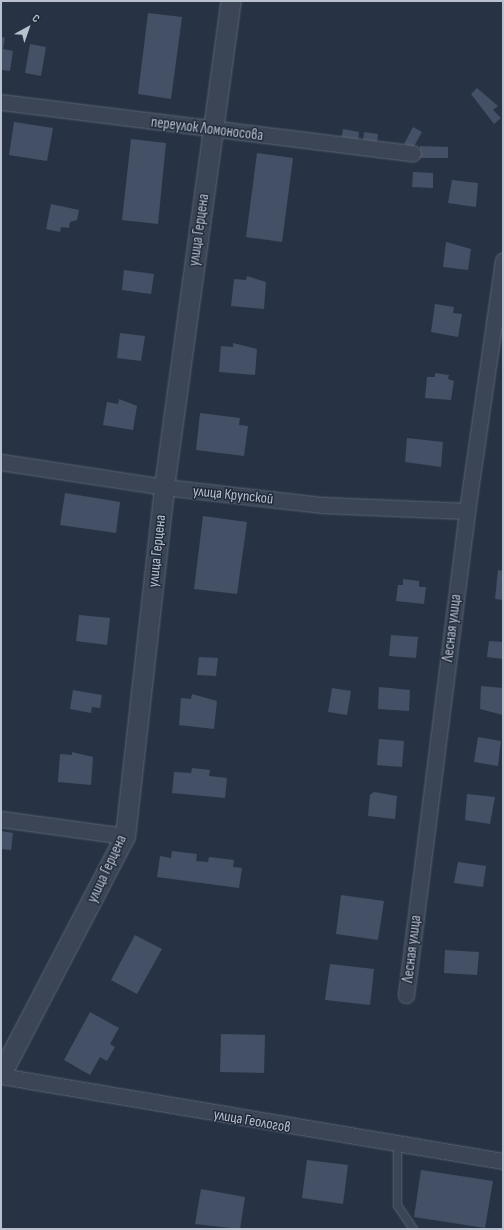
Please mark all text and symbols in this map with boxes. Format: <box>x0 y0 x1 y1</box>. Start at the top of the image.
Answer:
north arrow <box>8 8 48 48</box>
text: С <box>30 12 42 25</box>
street label: переулок Ломоносова <box>150 113 264 145</box>
street label: улица Герцена <box>185 193 213 267</box>
street label: улица Крупской <box>192 482 274 508</box>
street label: улица Герцена <box>144 514 170 588</box>
street label: Лесная улица <box>439 593 465 663</box>
street label: улица Герцена <box>83 832 131 906</box>
street label: Лесная улица <box>399 914 425 984</box>
street label: улица Геологов <box>212 1105 292 1137</box>

